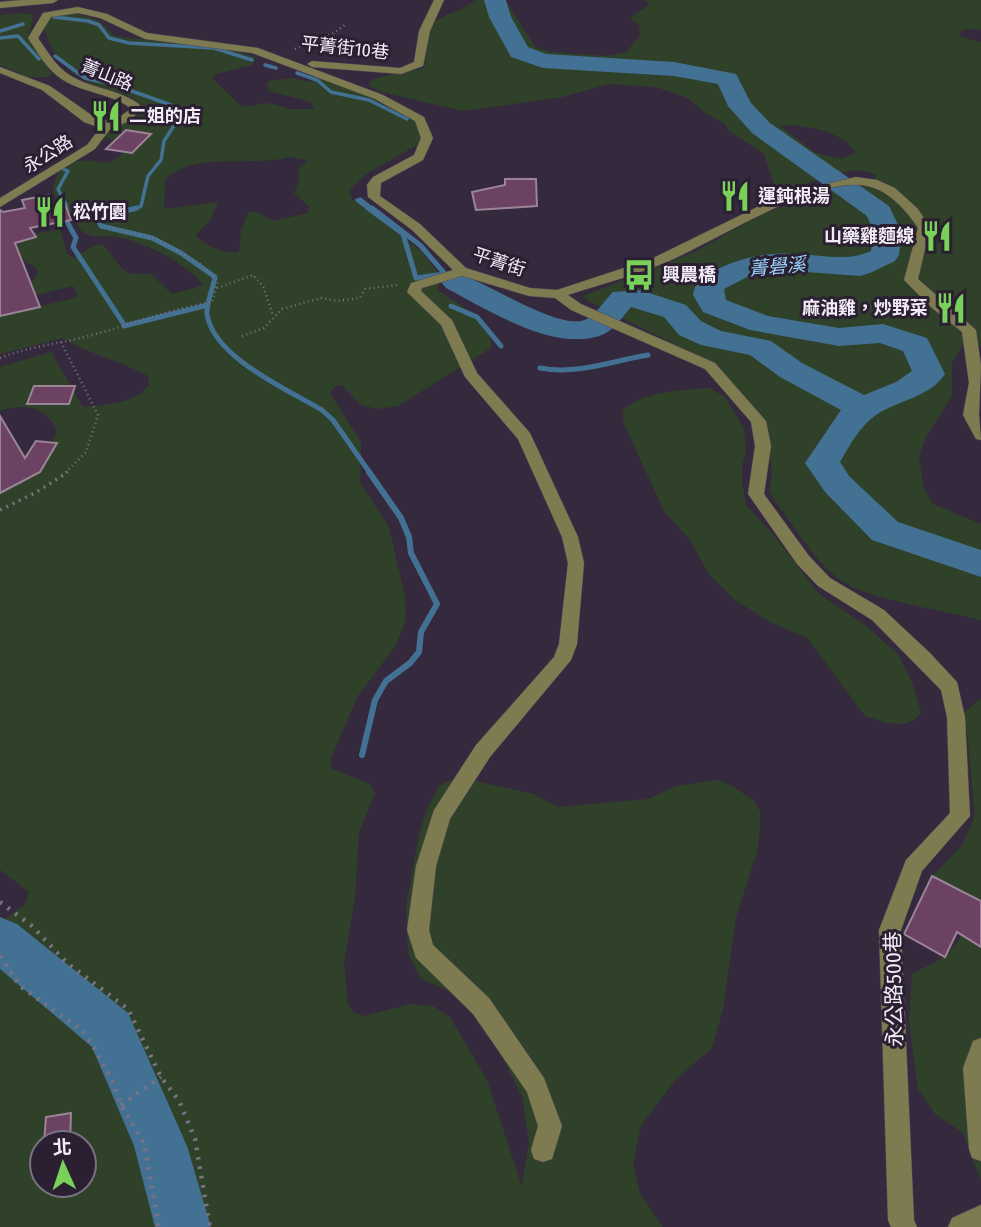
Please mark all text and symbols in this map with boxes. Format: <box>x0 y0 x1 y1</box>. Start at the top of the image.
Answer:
street label: 平菁街10巷 <box>300 32 390 64</box>
street label: 菁山路 <box>78 55 136 95</box>
restaurant icon: 二姐的店 <box>89 99 123 133</box>
place label: 二姐的店 <box>129 105 201 127</box>
street label: 永公路 <box>19 130 77 178</box>
restaurant icon: 運鈍根湯 <box>718 179 752 213</box>
place label: 運鈍根湯 <box>758 185 830 207</box>
restaurant icon: 松竹園 <box>33 195 67 229</box>
place label: 松竹園 <box>73 201 127 223</box>
restaurant icon: 山藥雞麵線 <box>920 219 954 253</box>
place label: 山藥雞麵線 <box>824 225 914 247</box>
street label: 平菁街 <box>470 243 528 281</box>
water label: 菁礐溪 <box>748 252 809 280</box>
bus stop icon: 興農橋 <box>622 258 656 292</box>
place label: 興農橋 <box>662 264 716 286</box>
restaurant icon: 麻油雞，炒野菜 <box>934 291 968 325</box>
place label: 麻油雞，炒野菜 <box>802 297 928 319</box>
street label: 永公路500巷 <box>880 931 908 1047</box>
north arrow <box>28 1129 98 1199</box>
text: 北 <box>52 1136 72 1160</box>

